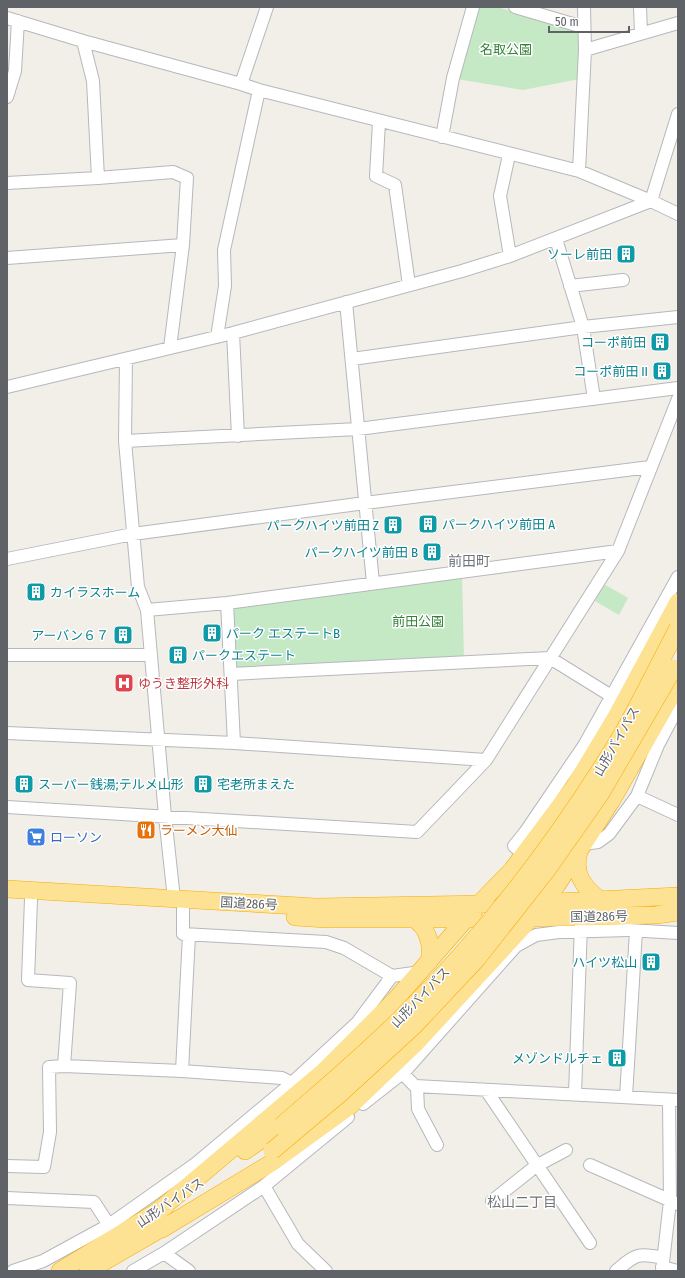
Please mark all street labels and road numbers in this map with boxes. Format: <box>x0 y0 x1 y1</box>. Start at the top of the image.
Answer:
street label: 山形バイパス <box>591 704 642 779</box>
street label: 国道286号 <box>220 895 278 912</box>
street label: 国道286号 <box>570 908 628 925</box>
street label: 山形バイパス <box>388 964 453 1031</box>
street label: 山形バイパス <box>134 1174 207 1230</box>

